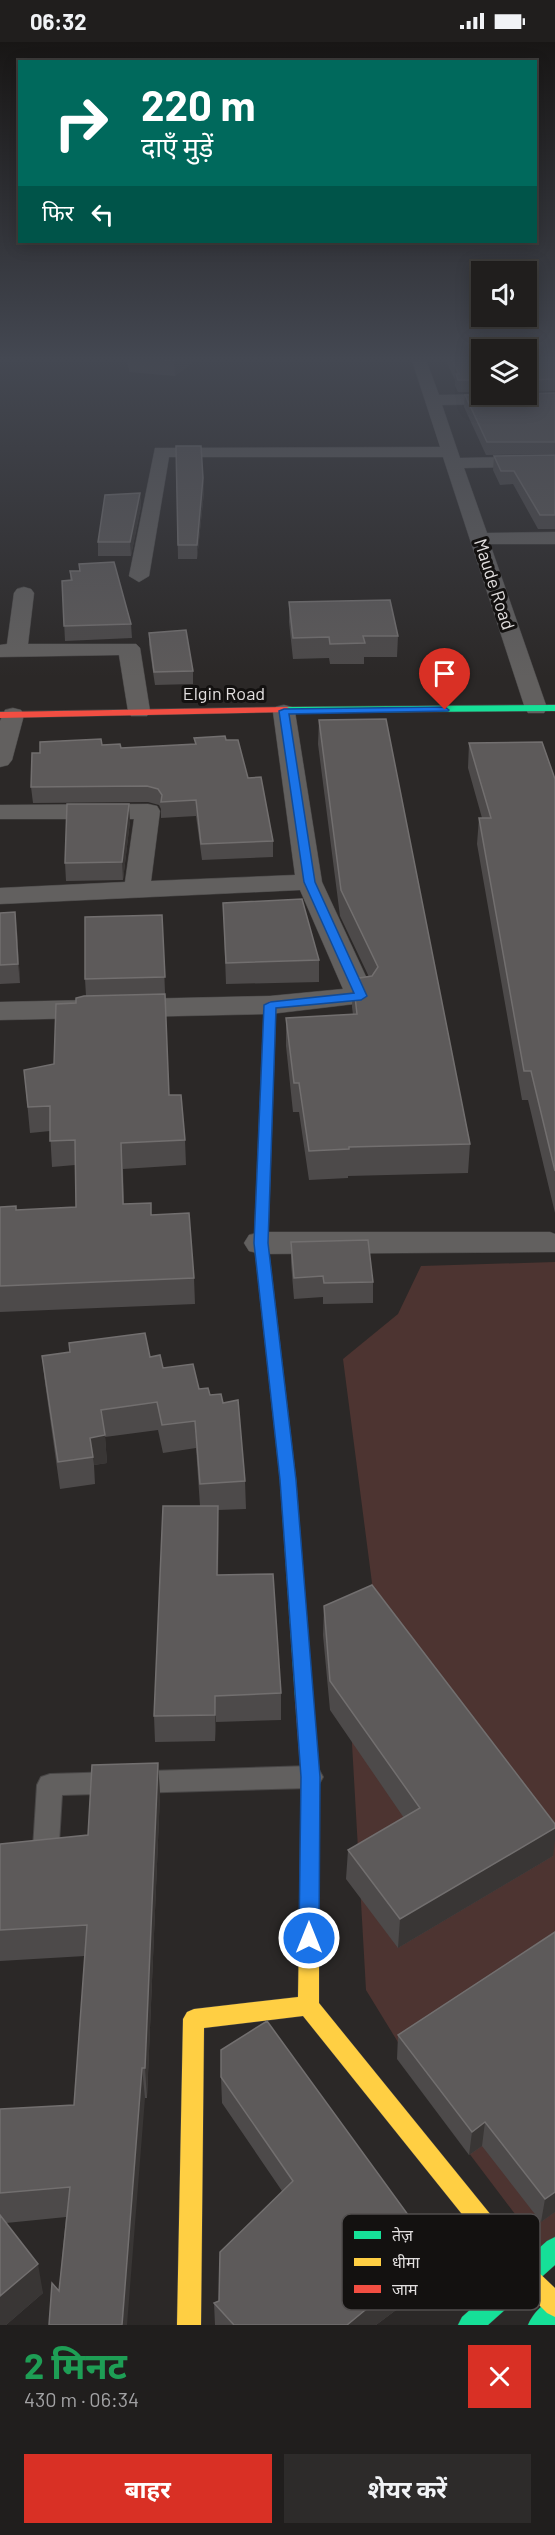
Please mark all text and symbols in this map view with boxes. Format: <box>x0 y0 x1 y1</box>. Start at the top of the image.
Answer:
text: 06:32 <box>30 8 87 34</box>
text: 220 m <box>141 79 255 129</box>
icon: right <box>42 84 120 162</box>
text: दाएँ मुड़ें <box>141 130 213 162</box>
icon: left <box>86 198 119 231</box>
text: फिर <box>42 199 74 225</box>
map controls <box>471 261 537 405</box>
button: sound <box>471 261 537 327</box>
button: layers <box>471 339 537 405</box>
street label: Maude Road <box>470 536 520 632</box>
pin <box>419 648 470 710</box>
icon: arrive <box>428 657 461 690</box>
street label: Elgin Road <box>183 682 265 704</box>
position arrow <box>277 1906 341 1970</box>
legend <box>342 2214 540 2310</box>
text: तेज़ <box>392 2225 414 2244</box>
text: धीमा <box>392 2252 421 2271</box>
text: जाम <box>392 2279 418 2298</box>
text: 2 मिनट <box>24 2343 127 2386</box>
button: close <box>468 2345 531 2408</box>
text: 430 m · 06:34 <box>24 2387 139 2411</box>
button: बाहर <box>24 2454 272 2523</box>
button: शेयर करें <box>284 2454 531 2523</box>

